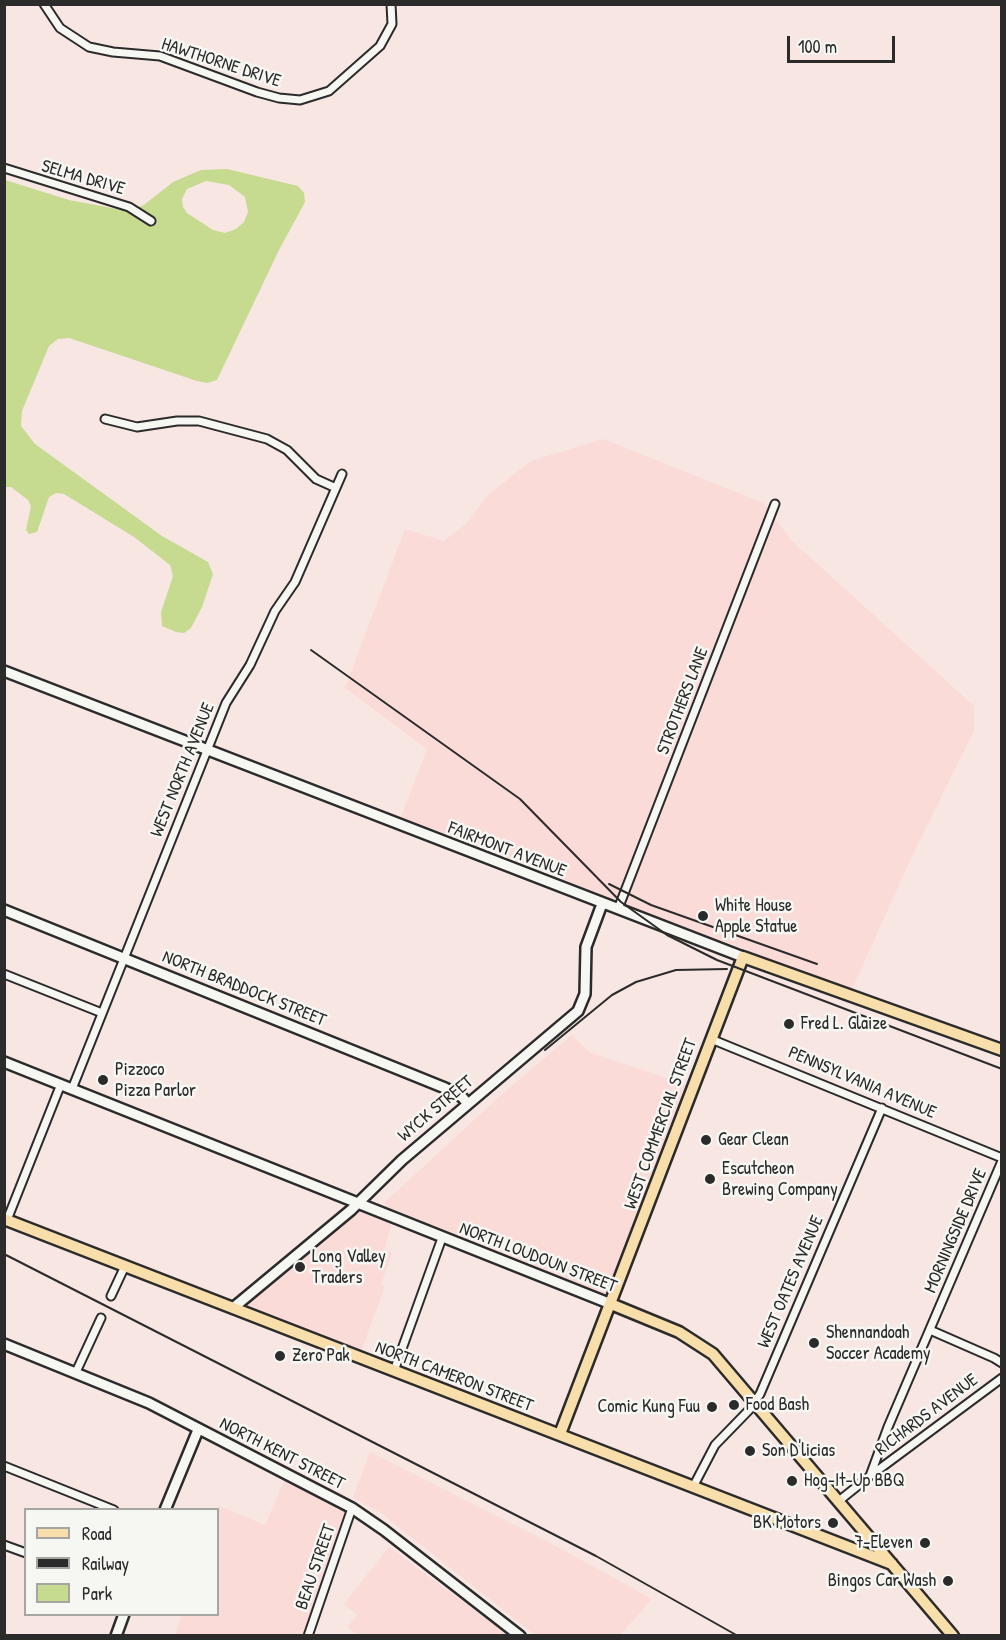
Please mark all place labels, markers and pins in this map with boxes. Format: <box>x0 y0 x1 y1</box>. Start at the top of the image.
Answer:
place label: White House Apple Statue <box>715 895 797 938</box>
marker: White House Apple Statue <box>696 909 710 923</box>
place label: Fred L. Glaize <box>801 1013 887 1035</box>
marker: Fred L. Glaize <box>782 1017 796 1031</box>
place label: Pizzoco Pizza Parlor <box>115 1059 196 1102</box>
marker: Pizzoco Pizza Parlor <box>96 1073 110 1087</box>
place label: Gear Clean <box>718 1129 789 1151</box>
marker: Gear Clean <box>699 1133 713 1147</box>
place label: Escutcheon Brewing Company <box>722 1158 838 1200</box>
marker: Escutcheon Brewing Company <box>703 1172 717 1186</box>
place label: Long Valley Traders <box>312 1246 386 1288</box>
marker: Long Valley Traders <box>293 1260 307 1274</box>
place label: Shennandoah Soccer Academy <box>826 1322 931 1364</box>
marker: Shennandoah Soccer Academy <box>807 1336 821 1350</box>
place label: Zero Pak <box>292 1345 350 1367</box>
marker: Zero Pak <box>273 1349 287 1363</box>
place label: Food Bash <box>746 1394 809 1416</box>
place label: Comic Kung Fuu <box>597 1396 700 1418</box>
marker: Food Bash <box>727 1398 741 1412</box>
marker: Comic Kung Fuu <box>705 1400 719 1414</box>
place label: Son D'licias <box>762 1440 835 1462</box>
marker: Son D'licias <box>743 1444 757 1458</box>
place label: Hog-It-Up BBQ <box>804 1470 904 1492</box>
marker: Hog-It-Up BBQ <box>785 1474 799 1488</box>
place label: BK Motors <box>753 1512 821 1534</box>
marker: BK Motors <box>826 1516 840 1530</box>
place label: 7-Eleven <box>854 1532 913 1554</box>
marker: 7-Eleven <box>918 1536 932 1550</box>
place label: Bingos Car Wash <box>828 1570 936 1592</box>
marker: Bingos Car Wash <box>941 1574 955 1588</box>

